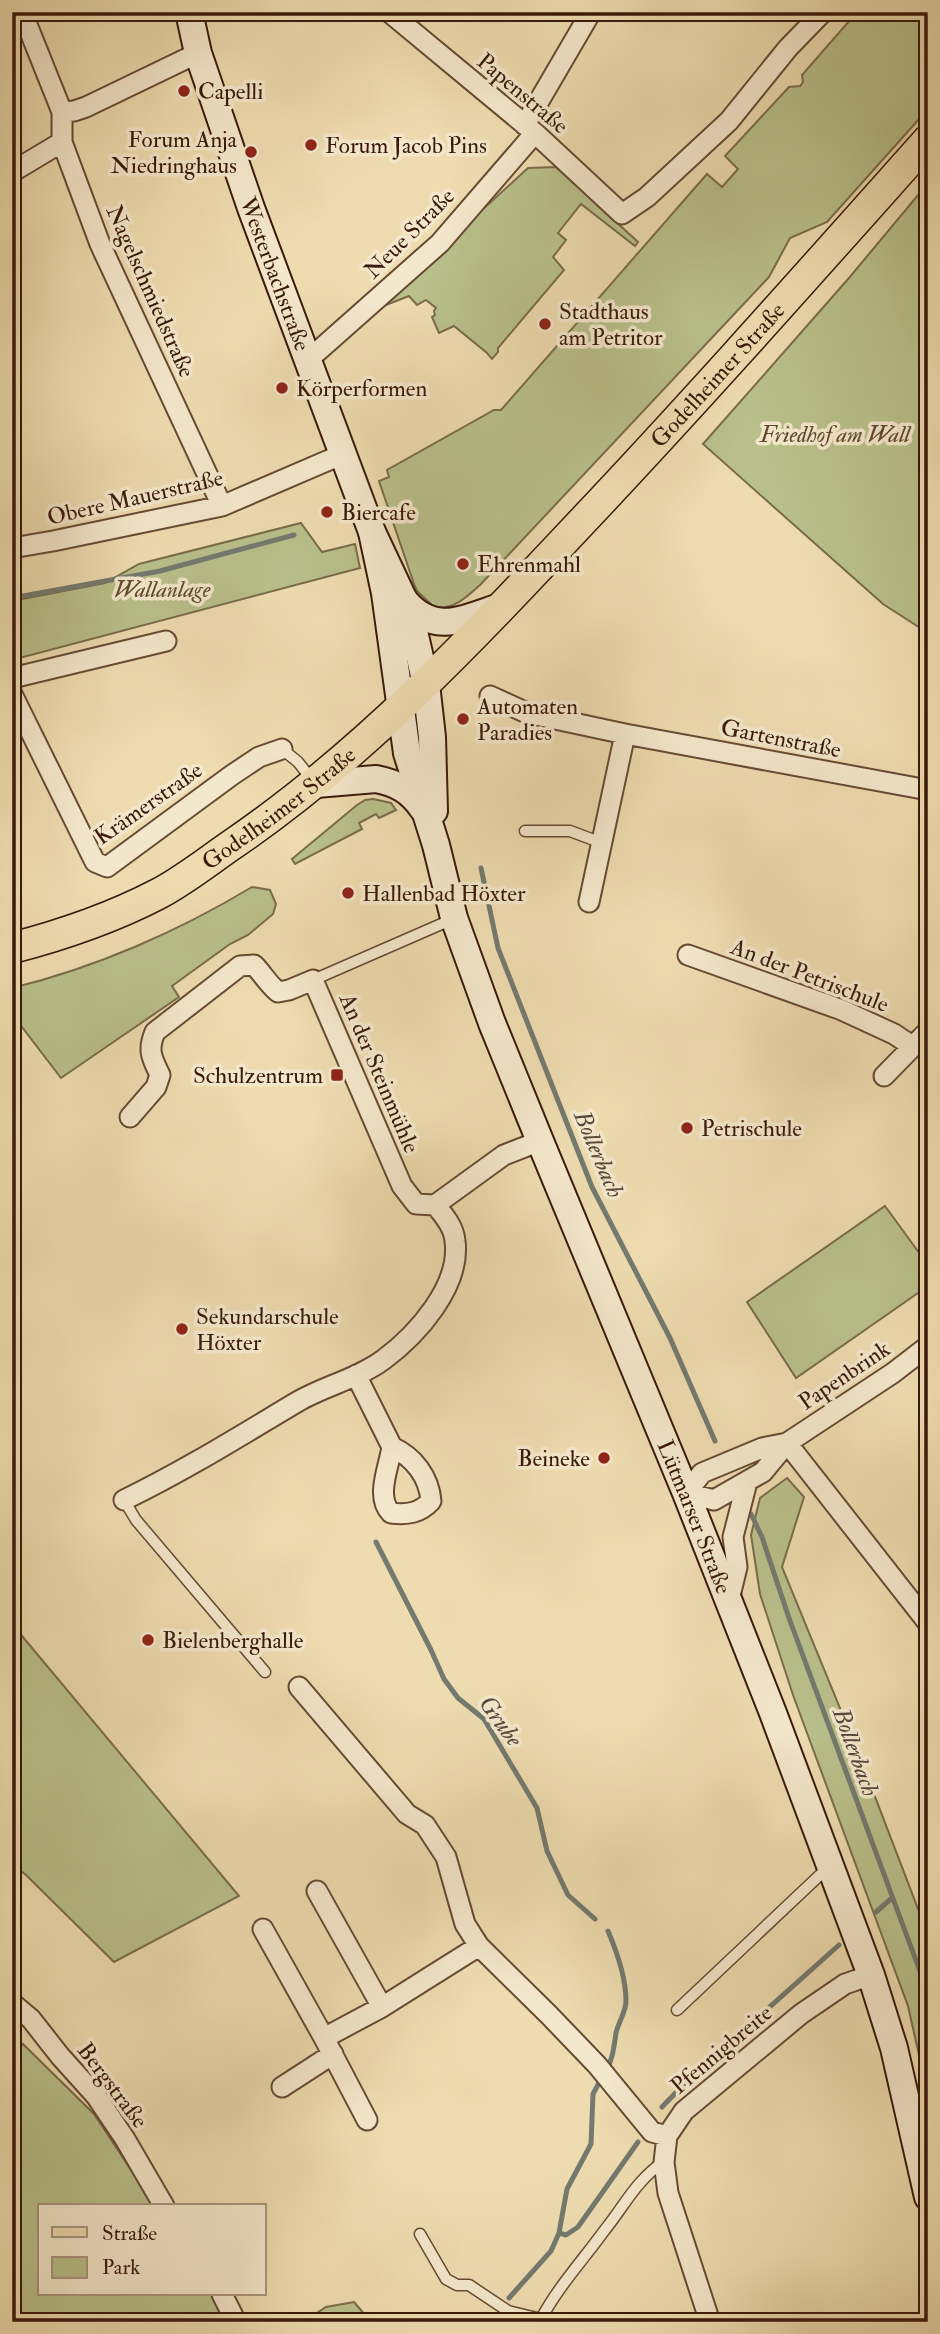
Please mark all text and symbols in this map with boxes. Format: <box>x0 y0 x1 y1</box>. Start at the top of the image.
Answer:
street label: Papenstraße <box>470 47 575 141</box>
place label: Capelli <box>198 77 263 107</box>
marker: Capelli <box>176 83 192 99</box>
place label: Forum Anja Niedringhaus <box>110 125 238 180</box>
place label: Forum Jacob Pins <box>325 131 487 160</box>
marker: Forum Jacob Pins <box>303 137 319 153</box>
marker: Forum Anja Niedringhaus <box>243 144 259 160</box>
street label: Neue Straße <box>358 182 461 285</box>
street label: Westerbachstraße <box>233 192 317 355</box>
street label: Nagelschmiedstraße <box>100 200 202 382</box>
street label: Godelheimer Straße <box>644 296 791 454</box>
place label: Stadthaus am Petritor <box>559 297 663 352</box>
marker: Stadthaus am Petritor <box>537 316 553 332</box>
place label: Körperformen <box>296 374 427 404</box>
marker: Körperformen <box>274 380 290 396</box>
park label: Friedhof am Wall <box>759 420 912 449</box>
street label: Obere Mauerstraße <box>44 463 226 532</box>
place label: Biercafe <box>341 498 416 527</box>
marker: Biercafe <box>319 504 335 520</box>
place label: Ehrenmahl <box>477 550 581 579</box>
marker: Ehrenmahl <box>455 556 471 572</box>
park label: Wallanlage <box>114 575 211 604</box>
place label: Automaten Paradies <box>476 692 578 747</box>
marker: Automaten Paradies <box>455 711 471 727</box>
street label: Gartenstraße <box>718 713 844 764</box>
street label: Godelheimer Straße <box>196 740 362 876</box>
street label: Krämerstraße <box>89 755 208 851</box>
place label: Hallenbad Höxter <box>362 879 526 908</box>
marker: Hallenbad Höxter <box>340 885 356 901</box>
street label: An der Petrischule <box>726 932 893 1019</box>
street label: An der Steinmühle <box>332 988 426 1158</box>
place label: Schulzentrum <box>193 1061 323 1090</box>
marker: Schulzentrum <box>329 1067 345 1083</box>
water label: Bollerbach <box>566 1105 631 1203</box>
place label: Petrischule <box>701 1114 802 1143</box>
marker: Petrischule <box>679 1120 695 1136</box>
place label: Sekundarschule Höxter <box>196 1302 339 1357</box>
marker: Sekundarschule Höxter <box>174 1321 190 1337</box>
street label: Papenbrink <box>793 1334 896 1417</box>
street label: Lütmarser Straße <box>651 1436 738 1598</box>
place label: Beineke <box>517 1444 590 1473</box>
marker: Beineke <box>596 1450 612 1466</box>
place label: Bielenberghalle <box>162 1626 304 1655</box>
marker: Bielenberghalle <box>140 1632 156 1648</box>
water label: Grube <box>472 1690 530 1754</box>
water label: Bollerbach <box>825 1703 886 1801</box>
street label: Pfennigbreite <box>665 1998 778 2100</box>
street label: Bergstraße <box>71 2037 154 2134</box>
legend <box>38 2204 266 2296</box>
text: Straße <box>102 2220 157 2247</box>
text: Park <box>102 2254 140 2281</box>

